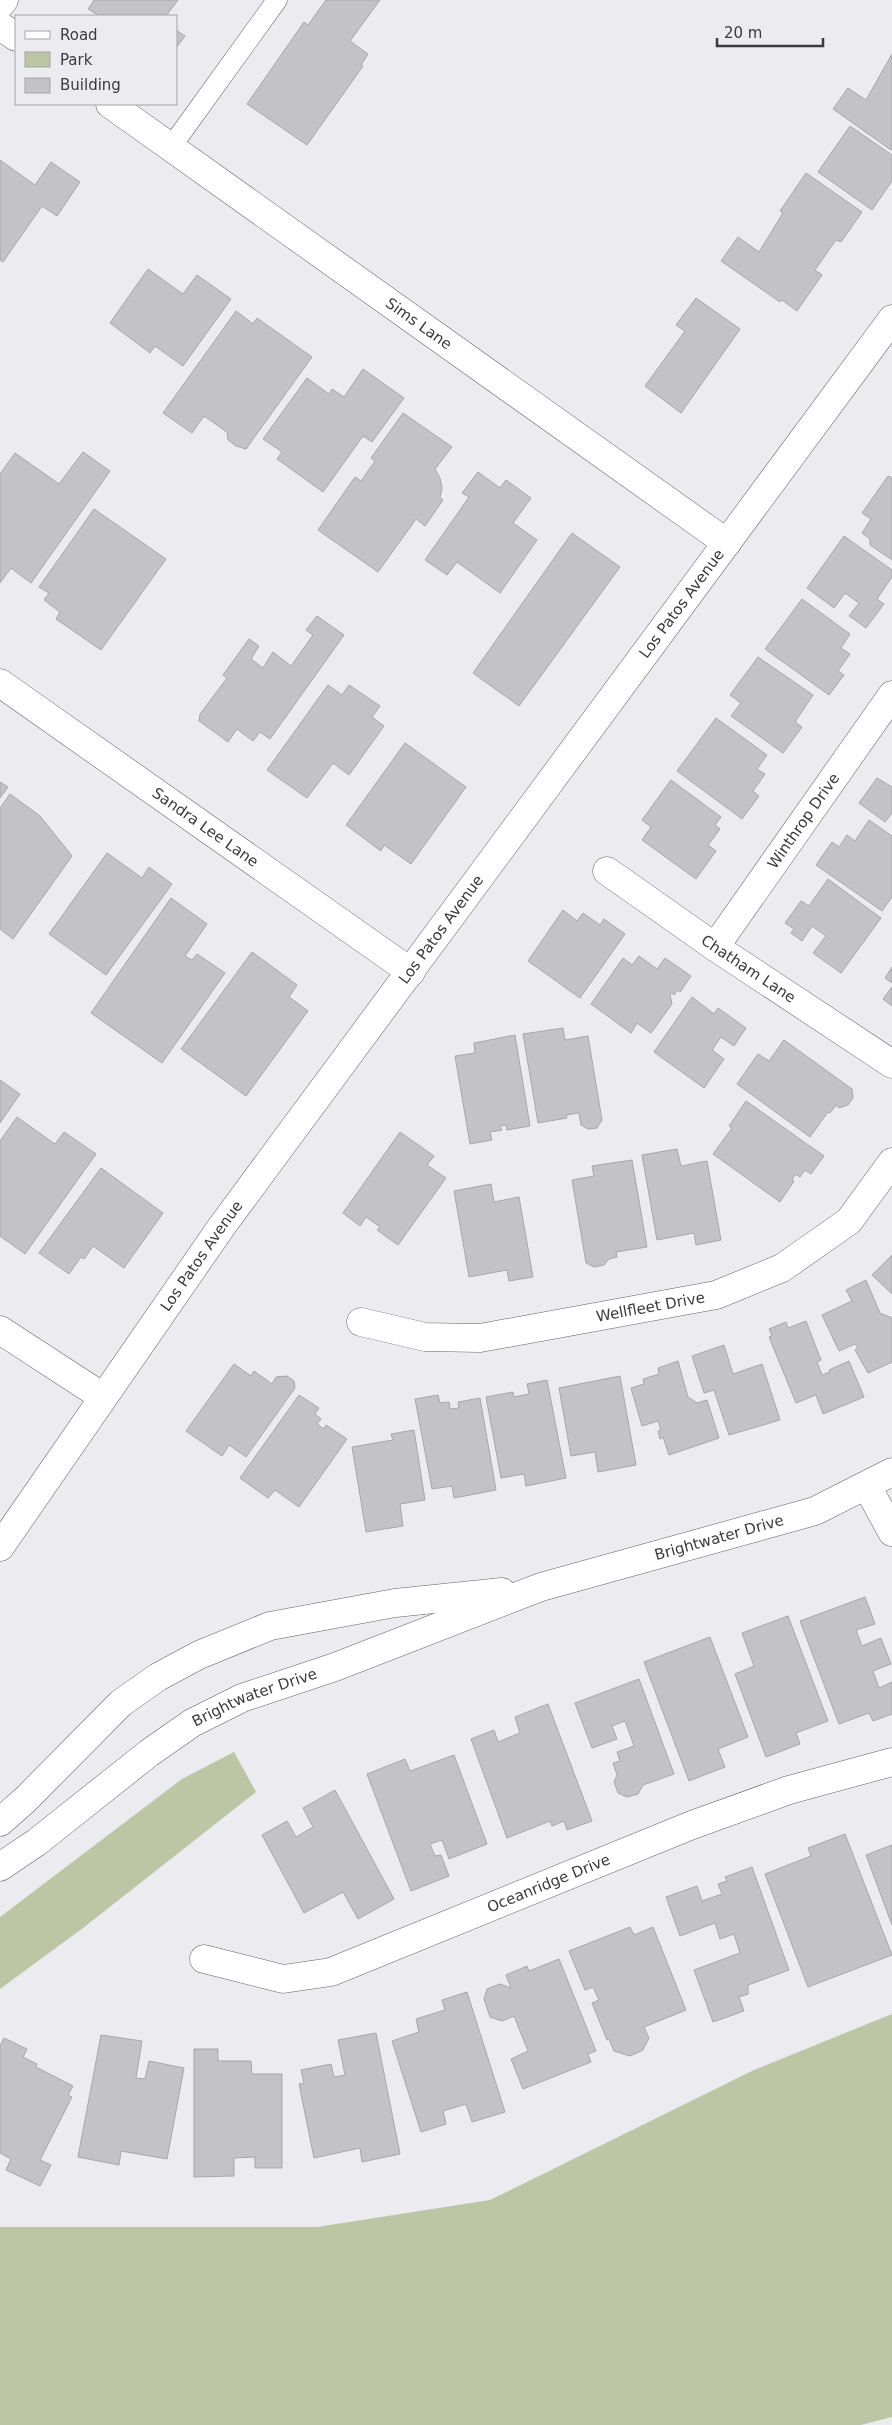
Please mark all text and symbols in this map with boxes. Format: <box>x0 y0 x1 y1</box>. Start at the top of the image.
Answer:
legend <box>15 15 178 105</box>
scale bar <box>717 15 823 47</box>
text: 20 m <box>724 24 762 42</box>
text: Road <box>60 26 98 44</box>
text: Park <box>60 51 93 69</box>
text: Building <box>60 76 121 94</box>
street label: Sims Lane <box>382 294 455 353</box>
street label: Los Patos Avenue <box>636 546 728 662</box>
street label: Winthrop Drive <box>764 770 843 872</box>
street label: Sandra Lee Lane <box>149 784 262 871</box>
street label: Los Patos Avenue <box>395 871 487 987</box>
street label: Chatham Lane <box>698 931 799 1007</box>
street label: Los Patos Avenue <box>157 1197 247 1315</box>
street label: Wellfleet Drive <box>595 1288 706 1326</box>
street label: Brightwater Drive <box>653 1511 786 1564</box>
street label: Brightwater Drive <box>189 1665 319 1730</box>
street label: Oceanridge Drive <box>484 1850 613 1916</box>

